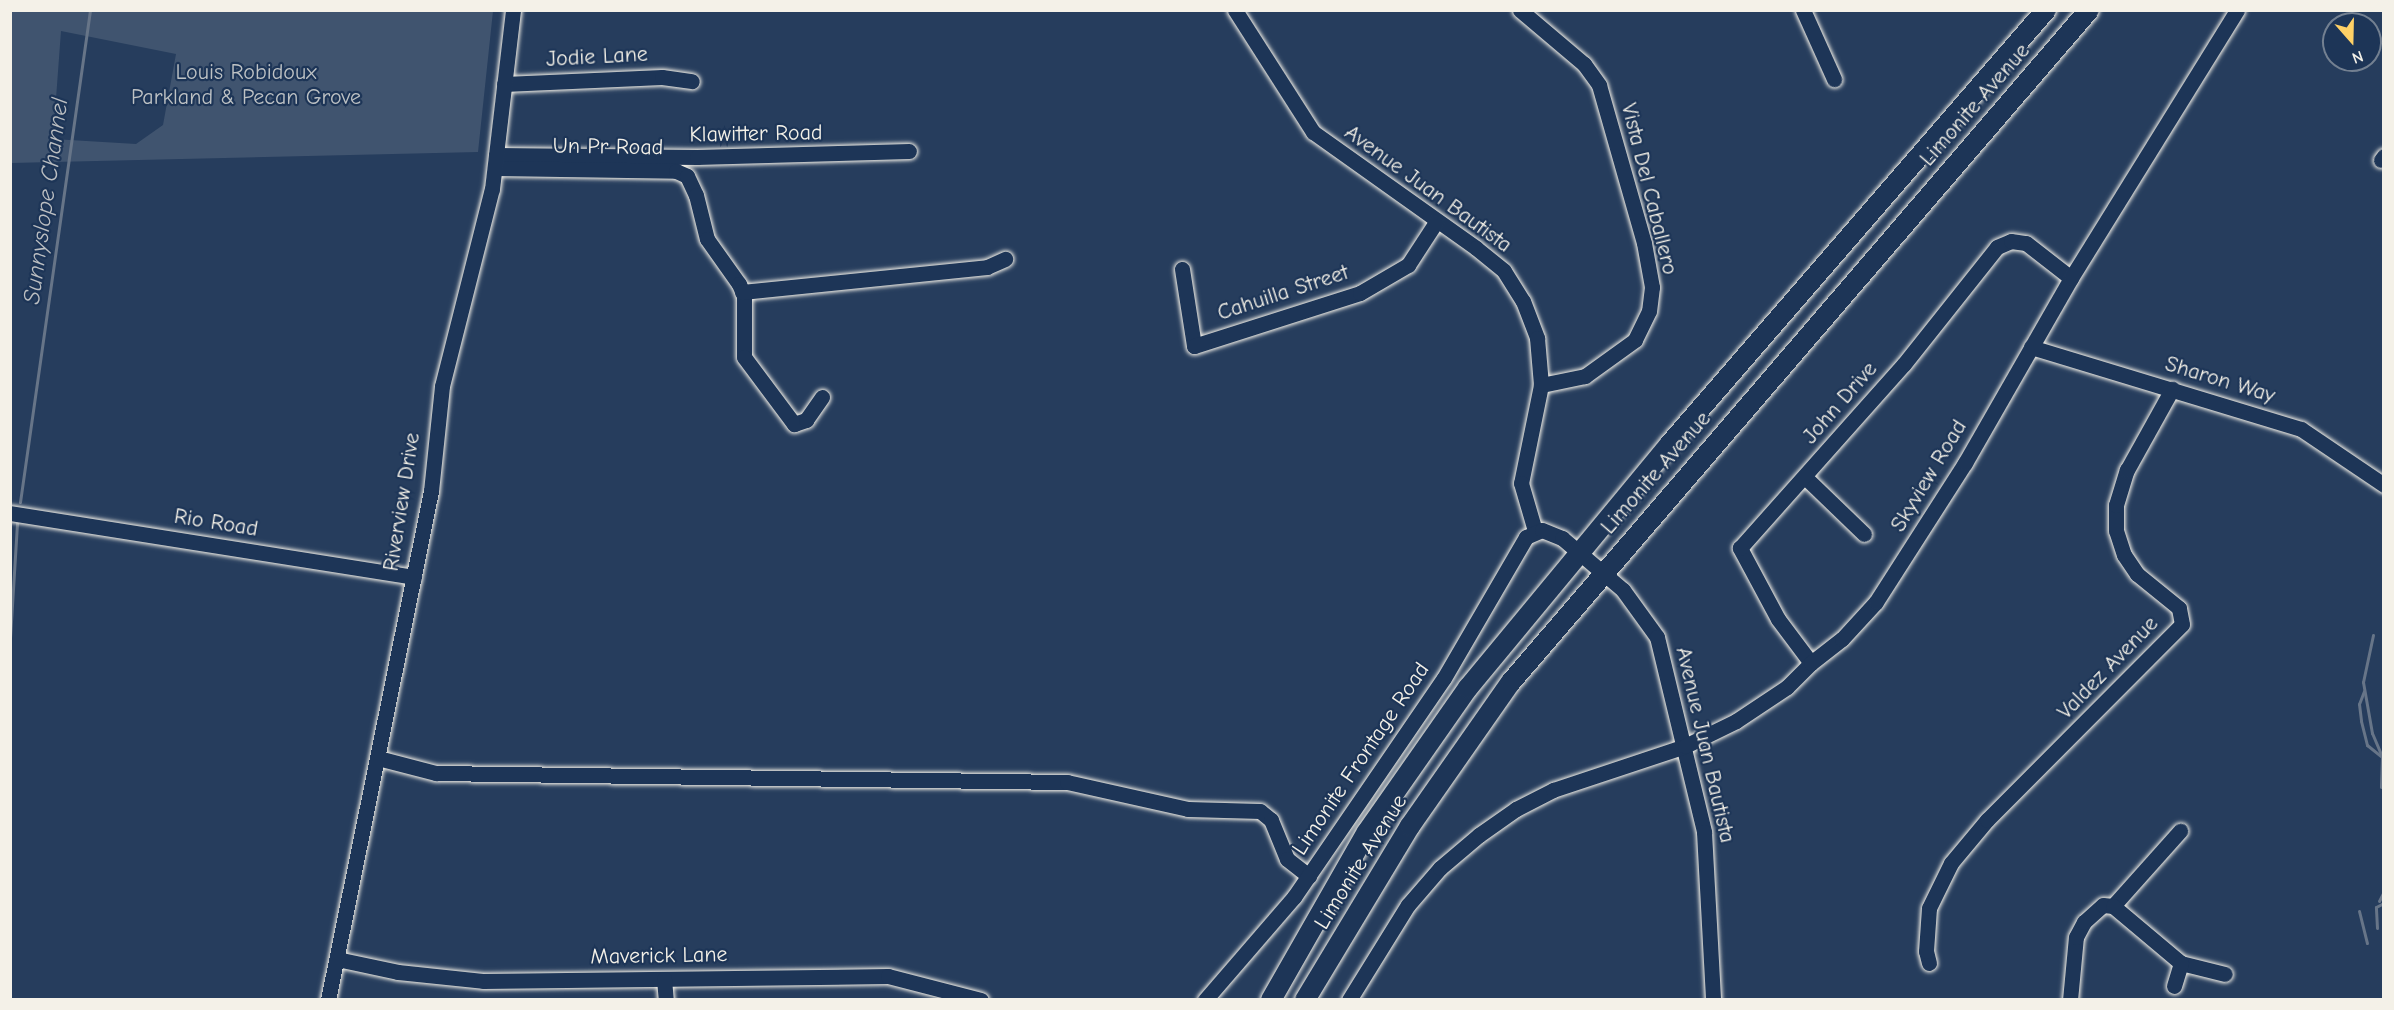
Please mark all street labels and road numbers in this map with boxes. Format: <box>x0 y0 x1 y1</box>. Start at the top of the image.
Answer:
street label: Limonite Avenue <box>1915 38 2035 172</box>
street label: Jodie Lane <box>545 41 649 73</box>
street label: Vista Del Caballero <box>1615 100 1683 278</box>
street label: Avenue Juan Bautista <box>1339 119 1517 259</box>
street label: Klawitter Road <box>689 120 823 148</box>
street label: Un Pr Road <box>552 133 664 161</box>
street label: Cahuilla Street <box>1214 259 1352 327</box>
street label: Sharon Way <box>2162 351 2278 409</box>
street label: John Drive <box>1797 356 1883 450</box>
street label: Limonite Avenue <box>1596 406 1716 540</box>
street label: Skyview Road <box>1885 415 1973 537</box>
street label: Riverview Drive <box>378 431 426 573</box>
street label: Rio Road <box>172 503 260 543</box>
street label: Valdez Avenue <box>2052 611 2164 725</box>
street label: Avenue Juan Bautista <box>1670 645 1740 845</box>
street label: Limonite Frontage Road <box>1287 658 1435 860</box>
street label: Limonite Avenue <box>1309 790 1413 934</box>
street label: Maverick Lane <box>590 942 728 970</box>

